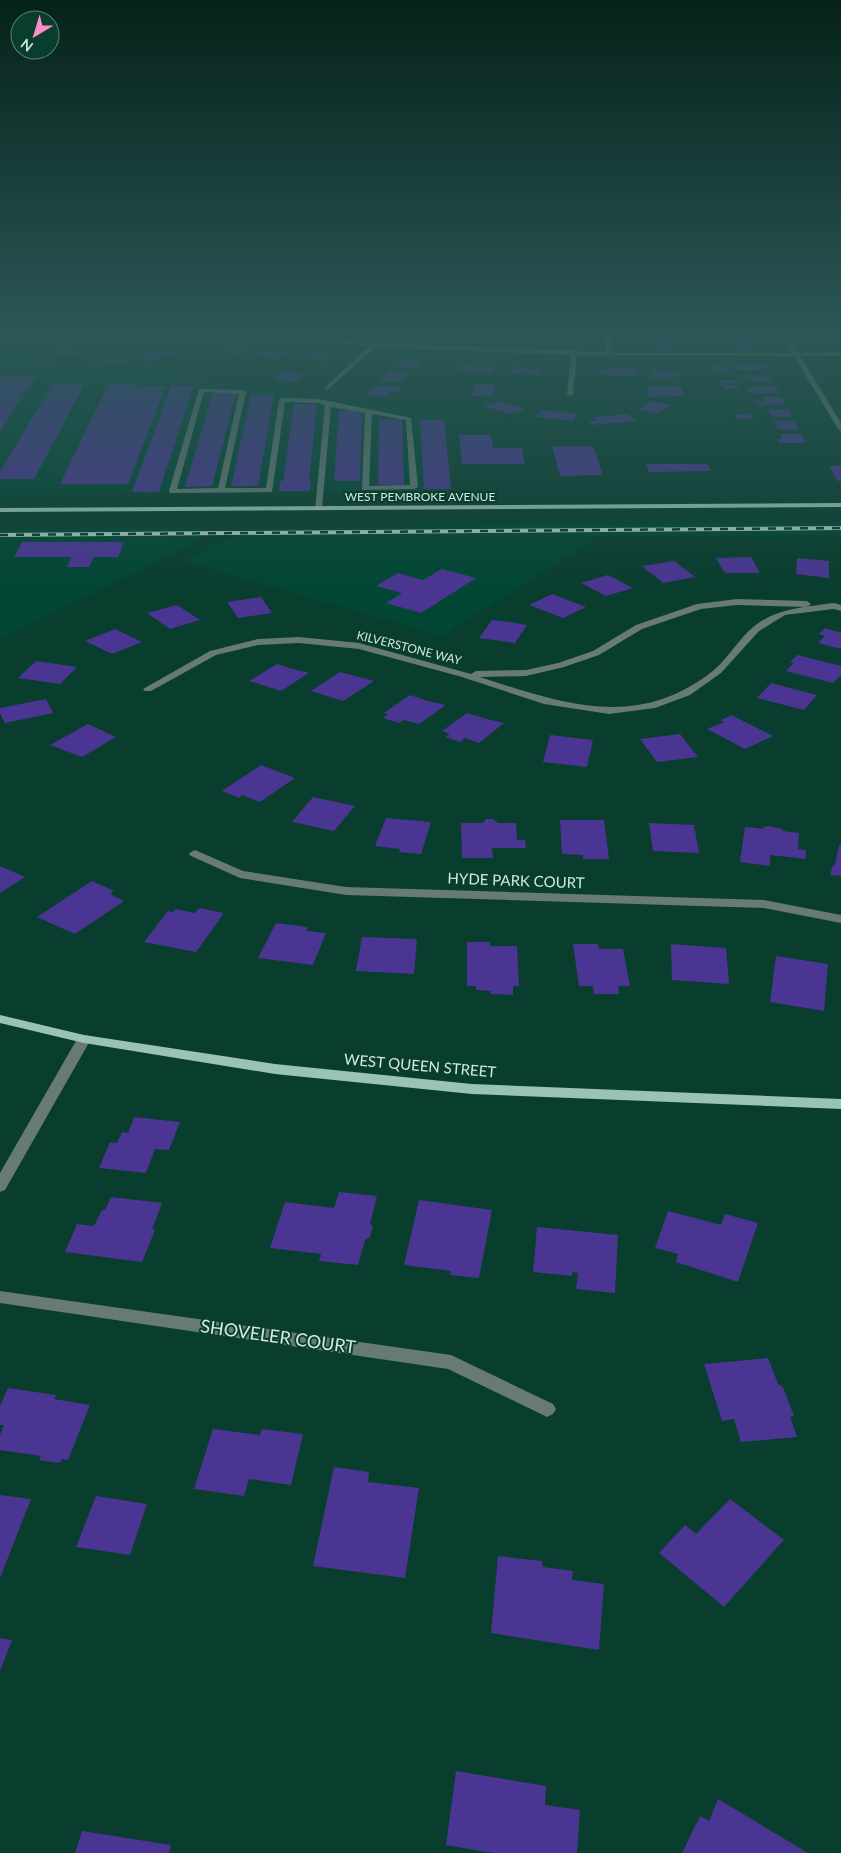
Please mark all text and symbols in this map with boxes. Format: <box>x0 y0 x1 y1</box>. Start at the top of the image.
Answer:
north arrow <box>10 10 60 60</box>
text: N <box>17 36 36 56</box>
street label: WEST PEMBROKE AVENUE <box>345 489 495 504</box>
street label: KILVERSTONE WAY <box>355 627 464 668</box>
street label: HYDE PARK COURT <box>447 869 585 891</box>
street label: WEST QUEEN STREET <box>343 1049 497 1081</box>
street label: SHOVELER COURT <box>199 1314 358 1358</box>

